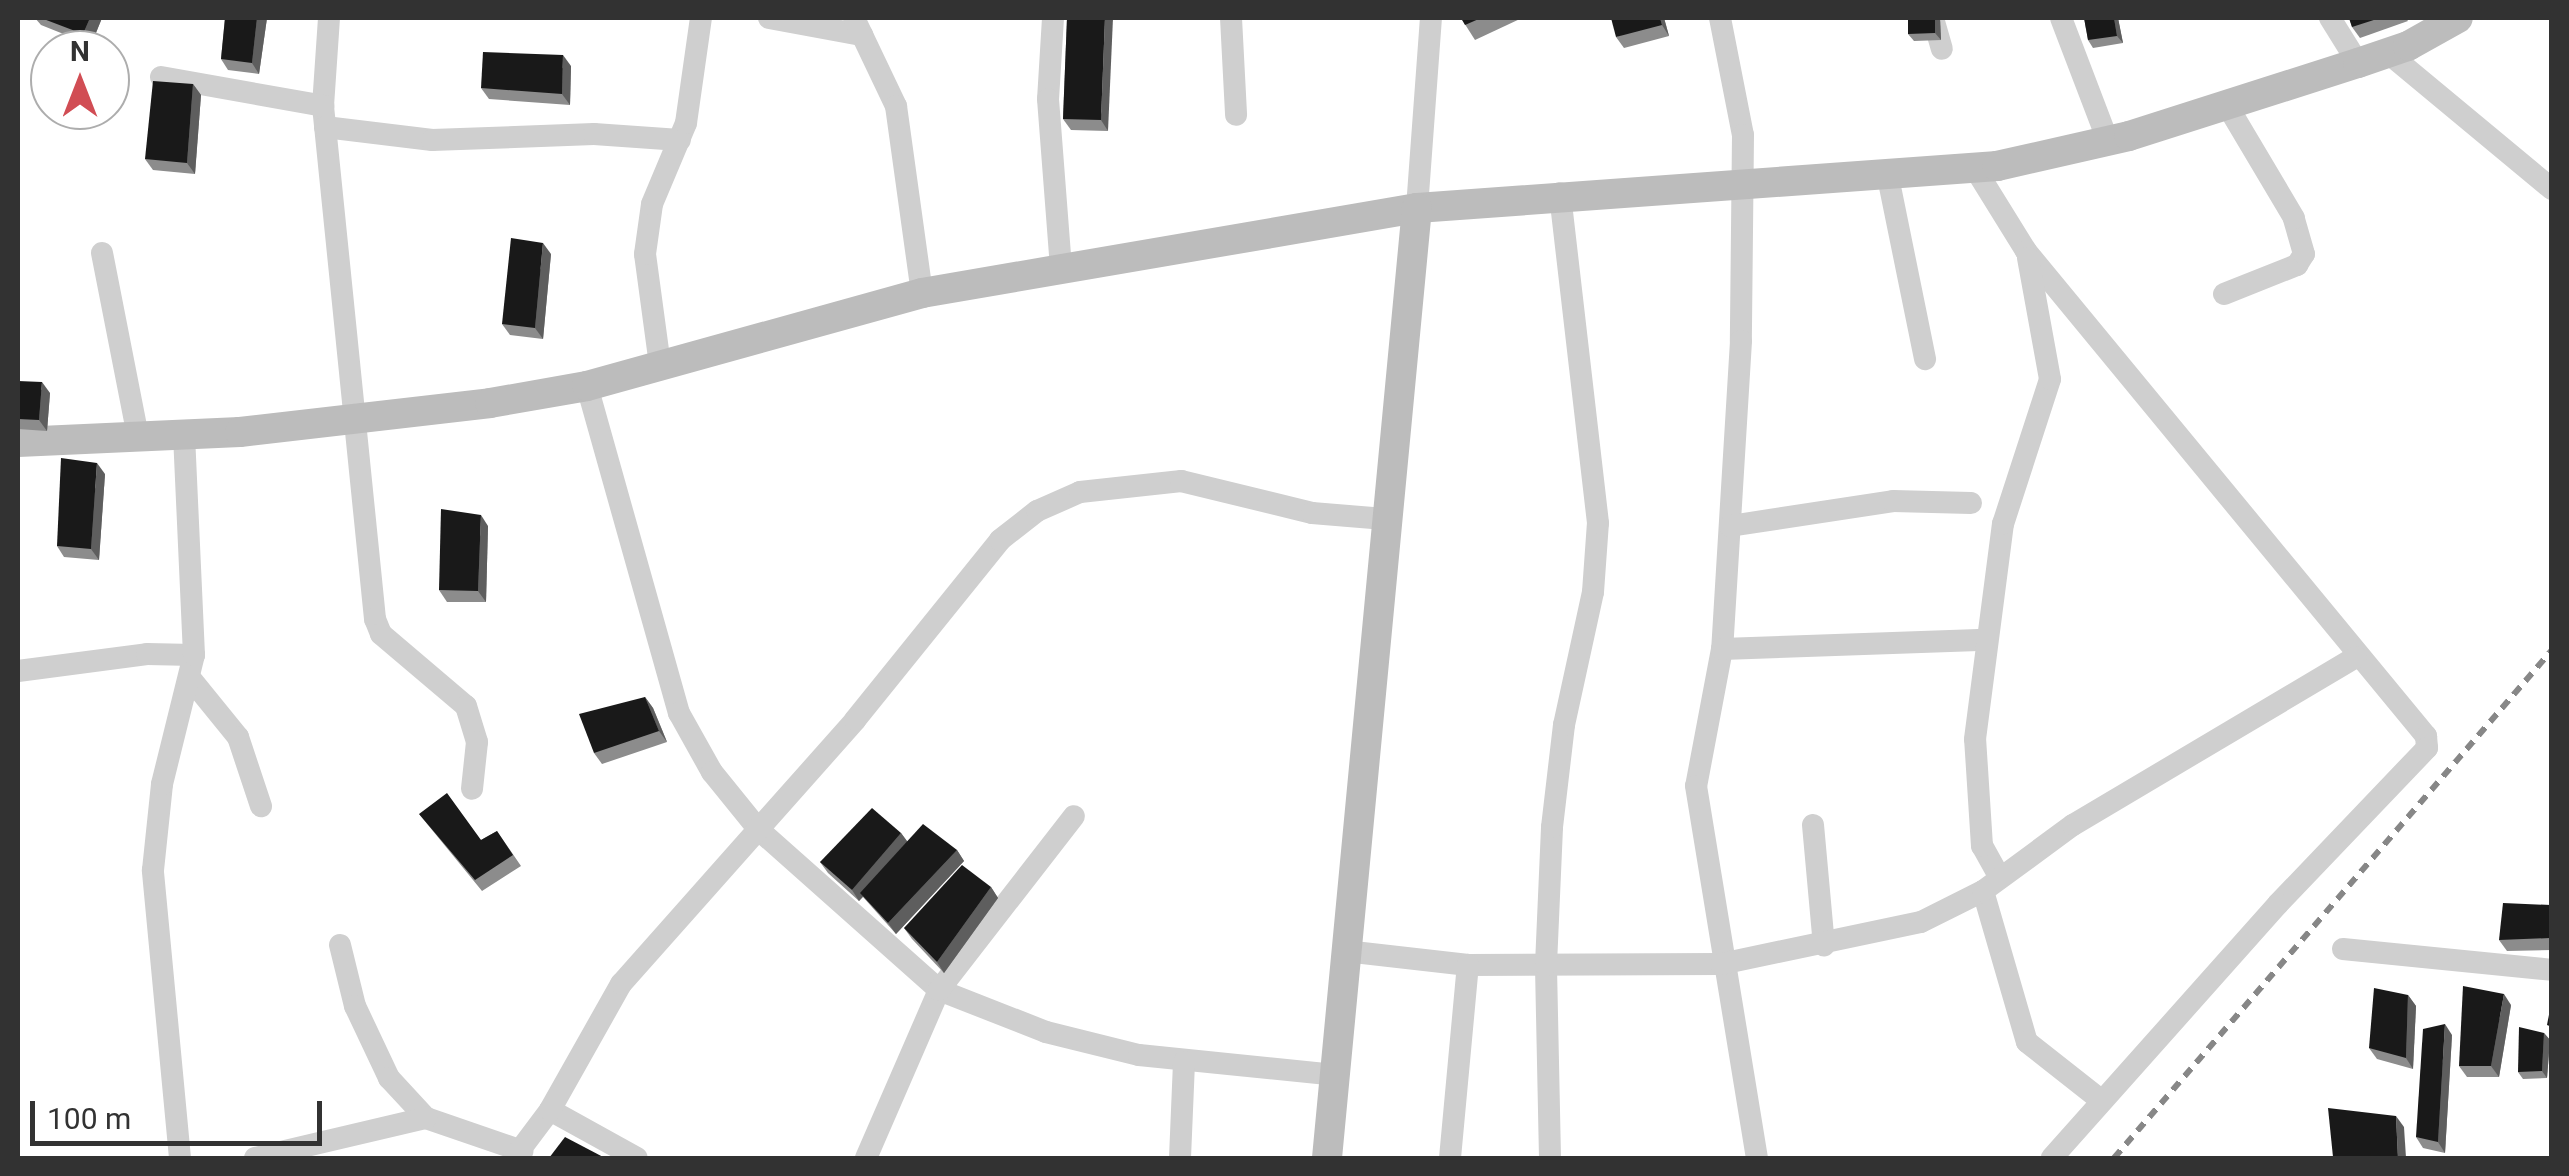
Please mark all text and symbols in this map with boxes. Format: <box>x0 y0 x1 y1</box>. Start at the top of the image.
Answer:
north arrow <box>30 30 130 130</box>
text: N <box>70 35 90 68</box>
scale bar <box>35 1081 328 1143</box>
text: 100 m <box>47 1101 131 1136</box>

